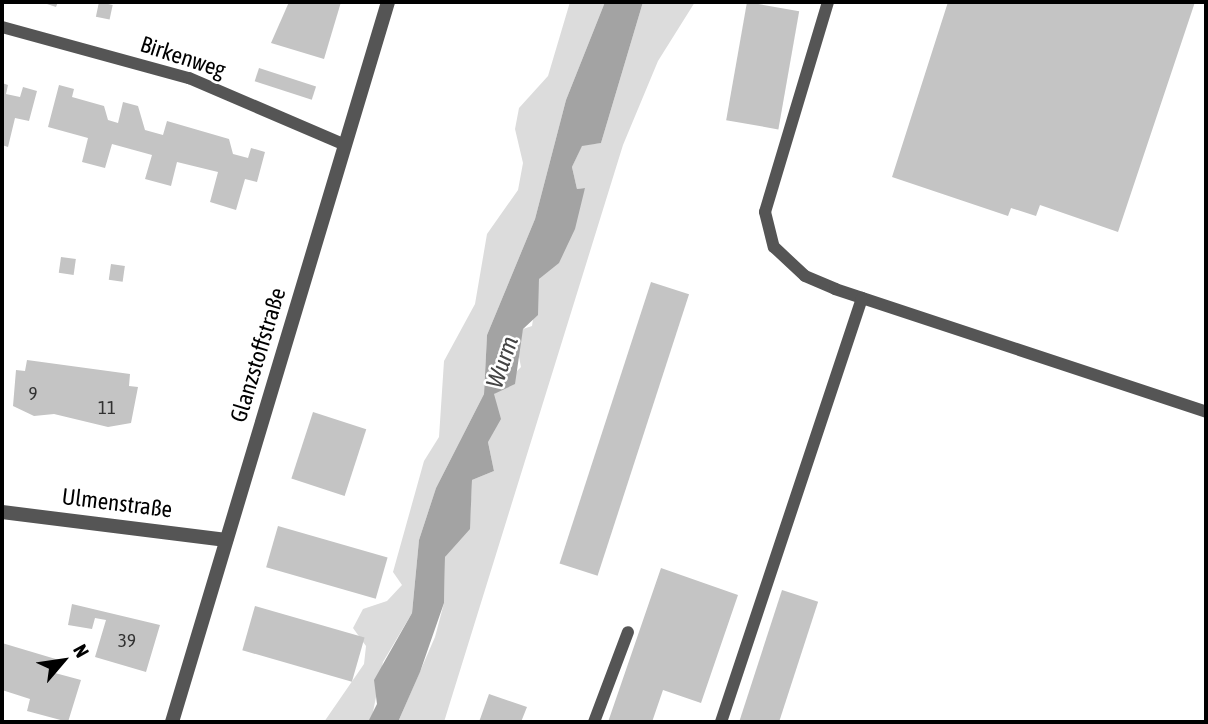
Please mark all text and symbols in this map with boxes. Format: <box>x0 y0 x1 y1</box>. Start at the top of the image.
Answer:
street label: Birkenweg <box>137 30 229 84</box>
street label: Glanzstoffstraße <box>224 284 292 426</box>
water label: Wurm <box>480 332 524 392</box>
house number: 9 <box>29 383 37 405</box>
house number: 11 <box>98 397 116 419</box>
street label: Ulmenstraße <box>60 483 174 523</box>
north arrow <box>28 626 98 696</box>
house number: 39 <box>118 630 136 652</box>
text: N <box>69 641 94 661</box>

